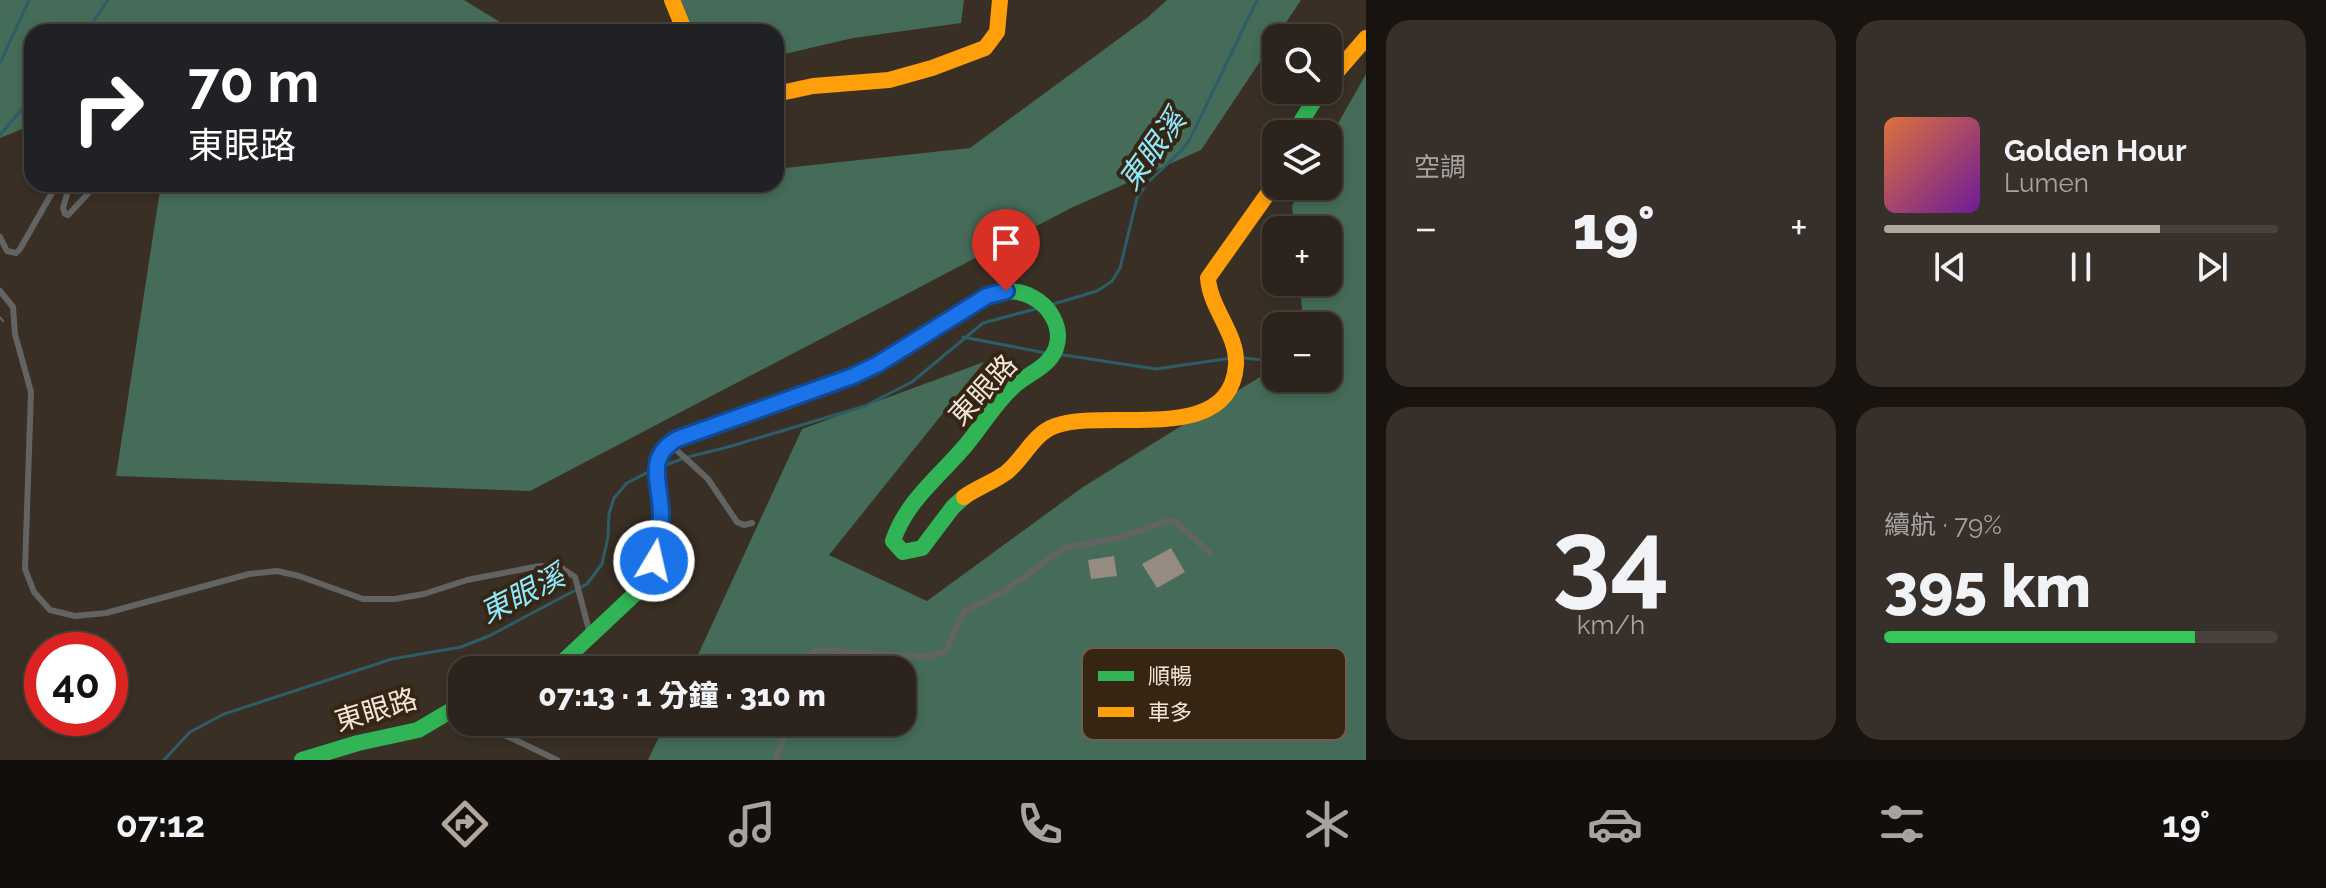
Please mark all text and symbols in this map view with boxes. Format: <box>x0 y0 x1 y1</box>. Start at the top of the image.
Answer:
map controls <box>1262 24 1342 392</box>
button: search <box>1262 24 1342 104</box>
text: 70 m <box>188 49 319 115</box>
icon: right <box>56 56 160 160</box>
water label: 東眼溪 <box>1111 100 1195 197</box>
button: layers <box>1262 120 1342 200</box>
text: 東眼路 <box>188 124 296 166</box>
text: Golden Hour <box>2004 133 2187 168</box>
text: 空調 <box>1414 152 1466 182</box>
text: Lumen <box>2004 168 2089 198</box>
text: 19° <box>1573 193 1655 263</box>
text: − <box>1414 202 1438 253</box>
text: + <box>1790 202 1808 253</box>
pin <box>972 209 1040 291</box>
button: + <box>1262 216 1342 296</box>
icon: arrive <box>984 221 1028 265</box>
icon: previous <box>1928 245 1972 289</box>
icon: pause <box>2059 245 2103 289</box>
icon: next <box>2190 245 2234 289</box>
button: − <box>1262 312 1342 392</box>
street label: 東眼路 <box>942 348 1024 432</box>
text: 34 <box>1552 497 1670 619</box>
text: 續航 · 79% <box>1884 510 2002 540</box>
position arrow <box>612 519 696 603</box>
text: 395 km <box>1884 551 2091 621</box>
water label: 東眼溪 <box>474 556 574 630</box>
text: km/h <box>1577 610 1645 640</box>
speed limit sign: 40 <box>24 632 128 736</box>
legend <box>1082 648 1346 740</box>
text: 順暢 <box>1148 663 1192 689</box>
text: 07:13 · 1 分鐘 · 310 m <box>538 678 826 713</box>
street label: 東眼路 <box>331 682 421 738</box>
text: 車多 <box>1148 699 1192 725</box>
icon: directions <box>437 796 493 852</box>
icon: music <box>724 796 780 852</box>
icon: phone <box>1012 796 1068 852</box>
icon: climate <box>1299 796 1355 852</box>
icon: car <box>1587 796 1643 852</box>
icon: filters <box>1874 796 1930 852</box>
text: 07:12 <box>116 803 205 845</box>
text: 19° <box>2162 803 2210 845</box>

